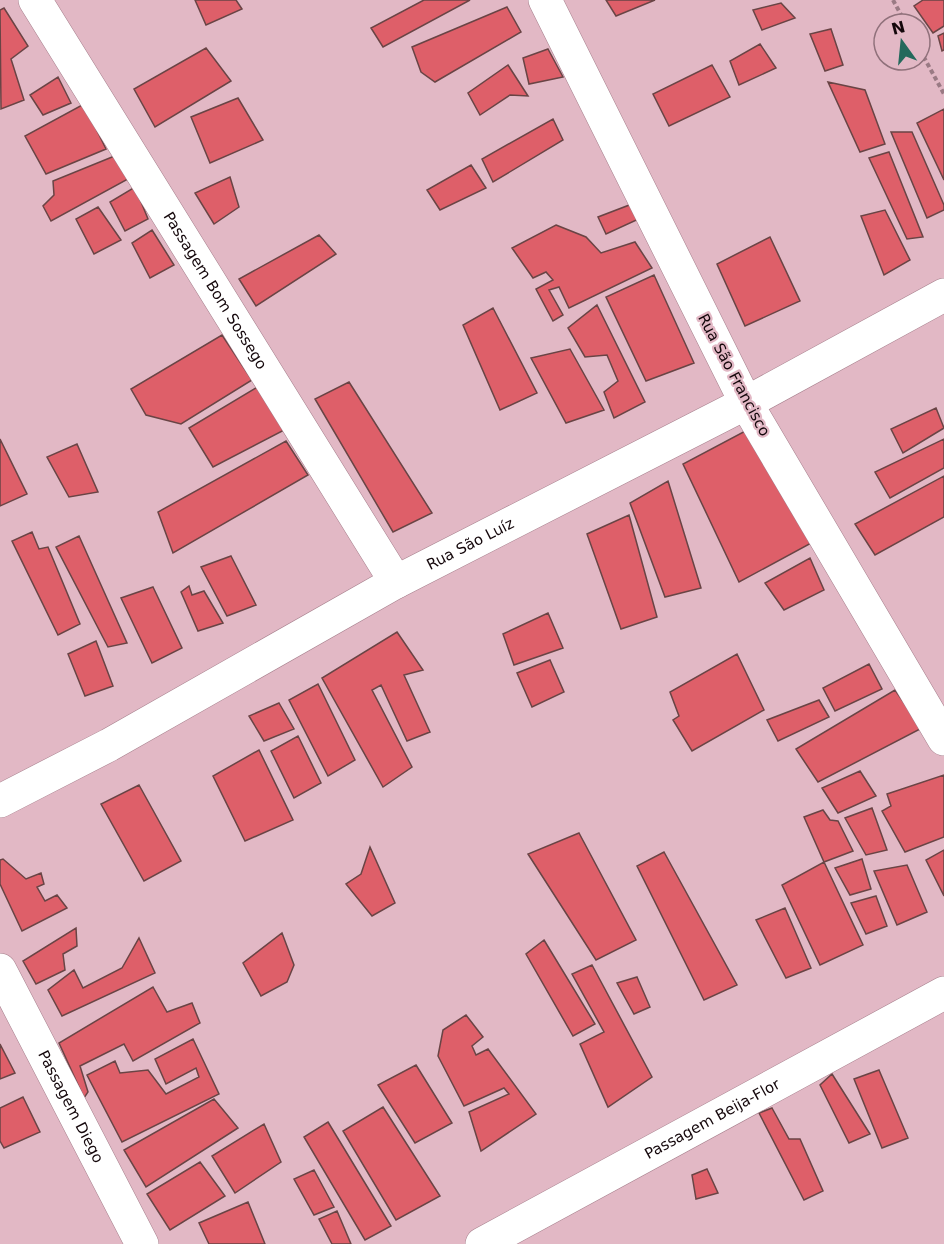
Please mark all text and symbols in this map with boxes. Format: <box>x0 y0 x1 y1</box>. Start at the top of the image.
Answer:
north arrow <box>872 12 932 72</box>
text: N <box>889 17 907 39</box>
street label: Passagem Bom Sossego <box>160 209 271 373</box>
street label: Rua São Francisco <box>694 311 774 439</box>
street label: Rua São Luíz <box>424 514 517 574</box>
street label: Passagem Diego <box>34 1047 107 1166</box>
street label: Passagem Beija-Flor <box>641 1075 784 1163</box>

